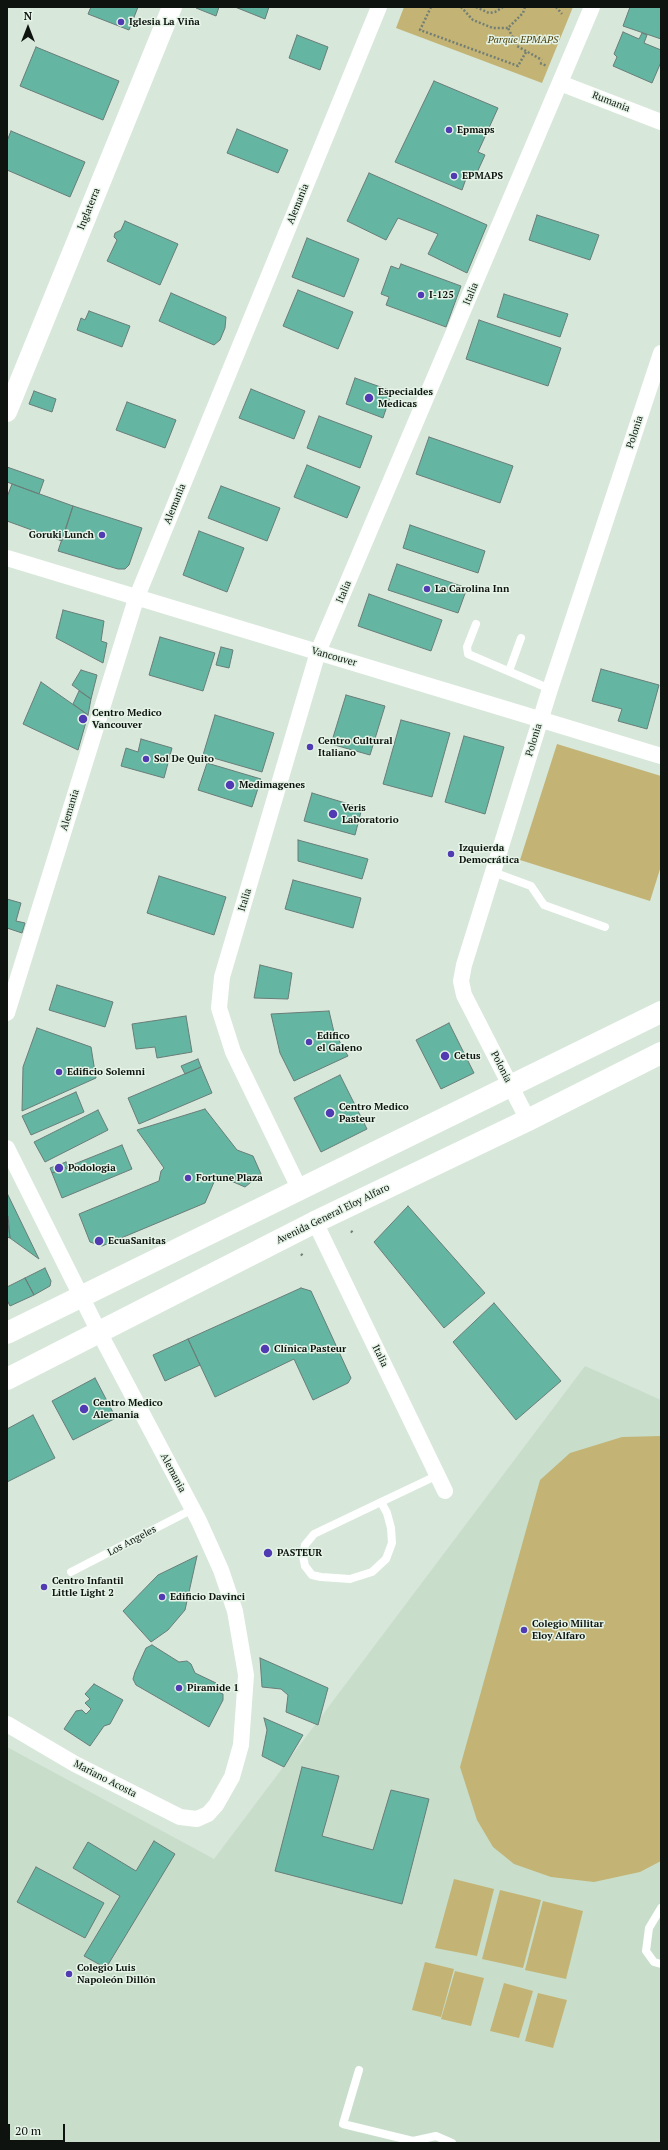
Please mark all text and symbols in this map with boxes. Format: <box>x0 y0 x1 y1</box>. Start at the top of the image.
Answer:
north arrow <box>8 8 48 48</box>
text: N <box>24 9 32 23</box>
place label: Iglesia La Viña <box>129 16 200 28</box>
marker: Iglesia La Viña <box>116 17 126 27</box>
park label: Parque EPMAPS <box>488 34 558 46</box>
street label: Rumania <box>590 89 632 115</box>
place label: Epmaps <box>457 124 495 136</box>
marker: Epmaps <box>444 125 454 135</box>
place label: EPMAPS <box>462 170 503 182</box>
marker: EPMAPS <box>449 171 459 181</box>
street label: Alemania <box>284 182 312 226</box>
street label: Inglaterra <box>75 186 103 232</box>
street label: Italia <box>461 281 481 307</box>
place label: I-125 <box>429 289 454 301</box>
marker: I-125 <box>416 290 426 300</box>
place label: Especialdes Medicas <box>378 386 433 410</box>
marker: Especialdes Medicas <box>363 392 375 404</box>
street label: Polonia <box>624 414 646 450</box>
street label: Alemania <box>161 482 189 526</box>
place label: Goruki Lunch <box>29 529 94 541</box>
marker: Goruki Lunch <box>97 530 107 540</box>
street label: Italia <box>334 579 354 605</box>
place label: La Carolina Inn <box>435 583 509 595</box>
marker: La Carolina Inn <box>422 584 432 594</box>
street label: Vancouver <box>310 645 358 669</box>
place label: Centro Medico Vancouver <box>92 707 162 730</box>
marker: Centro Medico Vancouver <box>77 713 89 725</box>
street label: Polonia <box>523 722 545 758</box>
place label: Centro Cultural Italiano <box>318 735 393 758</box>
marker: Centro Cultural Italiano <box>305 742 315 752</box>
place label: Sol De Quito <box>154 753 214 765</box>
marker: Sol De Quito <box>141 754 151 764</box>
marker: Medimagenes <box>224 779 236 791</box>
place label: Medimagenes <box>239 779 305 791</box>
street label: Alemania <box>58 788 82 832</box>
place label: Veris Laboratorio <box>342 802 399 826</box>
marker: Veris Laboratorio <box>327 808 339 820</box>
place label: Izquierda Democrática <box>459 842 519 866</box>
marker: Izquierda Democrática <box>446 849 456 859</box>
street label: Italia <box>236 887 254 913</box>
place label: Edifico el Galeno <box>317 1030 362 1054</box>
marker: Edifico el Galeno <box>304 1037 314 1047</box>
street label: Polonia <box>488 1049 514 1085</box>
marker: Cetus <box>439 1050 451 1062</box>
place label: Cetus <box>454 1050 480 1062</box>
place label: Edificio Solemni <box>67 1066 145 1078</box>
marker: Edificio Solemni <box>54 1067 64 1077</box>
place label: Centro Medico Pasteur <box>339 1101 409 1124</box>
marker: Centro Medico Pasteur <box>324 1107 336 1119</box>
marker: Podologia <box>53 1162 65 1174</box>
place label: Podologia <box>68 1162 116 1174</box>
place label: Fortune Plaza <box>196 1172 263 1184</box>
marker: Fortune Plaza <box>183 1173 193 1183</box>
street label: Avenida General Eloy Alfaro <box>274 1181 392 1247</box>
marker: EcuaSanitas <box>93 1235 105 1247</box>
place label: EcuaSanitas <box>108 1235 166 1247</box>
marker: Clínica Pasteur <box>259 1343 271 1355</box>
place label: Clínica Pasteur <box>274 1343 346 1355</box>
street label: Italia <box>369 1343 391 1369</box>
place label: Centro Medico Alemania <box>93 1397 163 1420</box>
marker: Centro Medico Alemania <box>78 1403 90 1415</box>
street label: Alemania <box>158 1451 188 1495</box>
street label: Los Angeles <box>106 1523 158 1559</box>
marker: PASTEUR <box>262 1547 274 1559</box>
place label: PASTEUR <box>277 1547 322 1559</box>
place label: Centro Infantil Little Light 2 <box>52 1575 124 1598</box>
marker: Centro Infantil Little Light 2 <box>39 1582 49 1592</box>
place label: Edificio Davinci <box>170 1591 245 1603</box>
marker: Edificio Davinci <box>157 1592 167 1602</box>
place label: Colegio Militar Eloy Alfaro <box>532 1618 604 1642</box>
marker: Colegio Militar Eloy Alfaro <box>519 1625 529 1635</box>
place label: Piramide 1 <box>187 1682 239 1694</box>
marker: Piramide 1 <box>174 1683 184 1693</box>
street label: Mariano Acosta <box>71 1758 139 1800</box>
place label: Colegio Luis Napoleón Dillón <box>77 1962 156 1986</box>
marker: Colegio Luis Napoleón Dillón <box>64 1969 74 1979</box>
scale bar <box>10 2116 67 2142</box>
text: 20 m <box>15 2123 41 2138</box>

